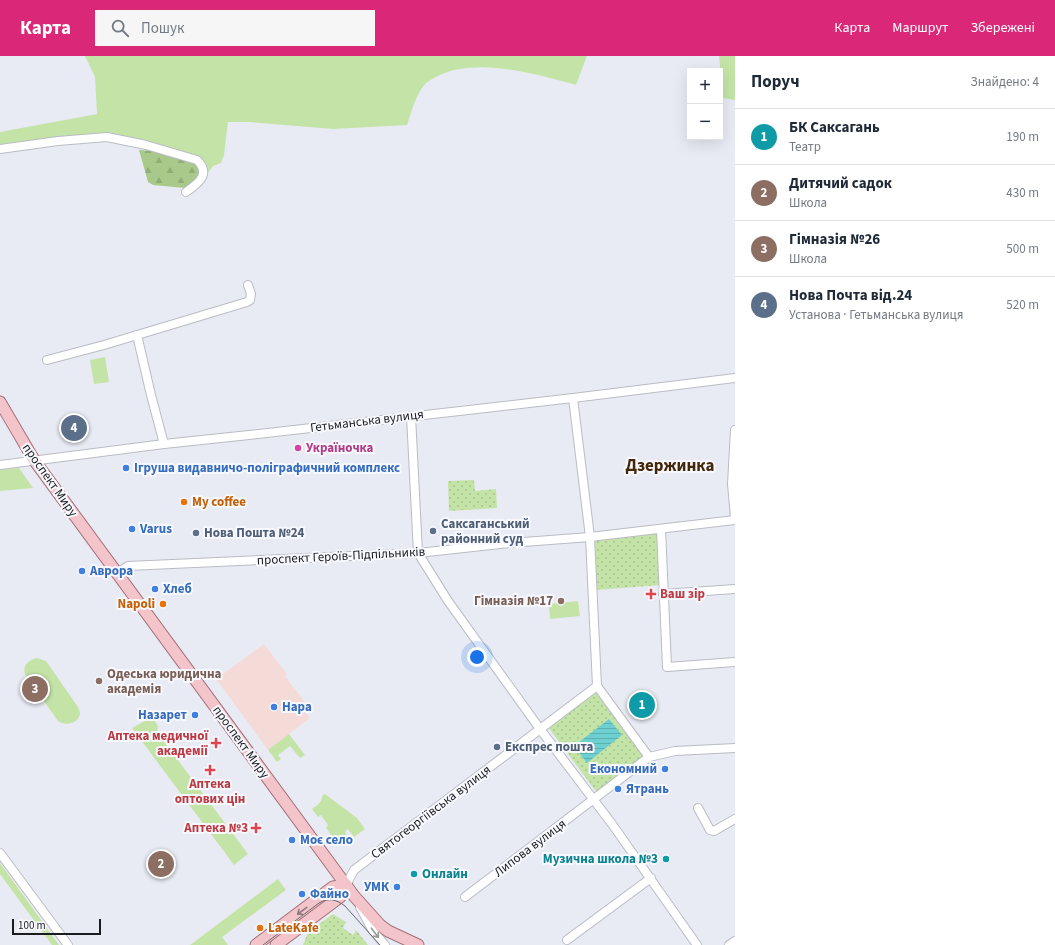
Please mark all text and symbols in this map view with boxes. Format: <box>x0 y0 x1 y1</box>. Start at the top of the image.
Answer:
search box <box>95 10 375 46</box>
text: Карта <box>20 15 71 42</box>
icon: search <box>109 17 131 39</box>
text: Пошук <box>141 18 185 39</box>
text: Карта <box>834 18 870 38</box>
text: Маршрут <box>892 18 948 38</box>
text: Збережені <box>970 18 1035 38</box>
map controls <box>687 68 723 140</box>
button: + <box>687 68 723 104</box>
text: Поруч <box>751 70 800 94</box>
text: Знайдено: 4 <box>971 73 1039 91</box>
button: − <box>687 104 723 140</box>
text: БК Саксагань <box>789 117 880 138</box>
text: 1 <box>761 128 767 146</box>
text: 190 m <box>1006 128 1039 146</box>
text: Театр <box>789 138 821 156</box>
text: Дитячий садок <box>789 173 892 194</box>
text: 2 <box>761 184 767 202</box>
text: 430 m <box>1006 184 1039 202</box>
text: Школа <box>789 194 827 212</box>
text: Гімназія №26 <box>789 229 880 250</box>
text: 3 <box>761 240 767 258</box>
text: 500 m <box>1006 240 1039 258</box>
text: Школа <box>789 250 827 268</box>
text: Нова Почта від.24 <box>789 285 912 306</box>
text: 4 <box>761 296 767 314</box>
text: 520 m <box>1006 296 1039 314</box>
text: Установа · Гетьманська вулиця <box>789 306 964 324</box>
street label: Гетьманська вулиця <box>309 405 425 437</box>
pin: 4 <box>61 413 87 443</box>
place label: Україночка <box>306 439 374 457</box>
street label: проспект Миру <box>18 440 82 520</box>
marker: Україночка <box>293 443 303 453</box>
district label: Дзержинка <box>626 454 714 478</box>
place label: Ігруша видавничо-поліграфичний комплекс <box>134 459 400 477</box>
marker: Ігруша видавничо-поліграфичний комплекс <box>121 463 131 473</box>
place label: My coffee <box>192 493 246 511</box>
marker: My coffee <box>179 497 189 507</box>
place label: Саксаганський районний суд <box>441 515 530 548</box>
place label: Varus <box>139 520 172 538</box>
marker: Varus <box>127 524 137 534</box>
place label: Нова Пошта №24 <box>204 524 305 542</box>
marker: Саксаганський районний суд <box>428 526 438 536</box>
marker: Нова Пошта №24 <box>191 528 201 538</box>
street label: проспект Героїв-Підпільників <box>256 543 426 569</box>
place label: Аврора <box>89 562 133 580</box>
marker: Аврора <box>77 566 87 576</box>
place label: Хлеб <box>163 580 192 598</box>
marker: Хлеб <box>150 584 160 594</box>
place label: Ваш зір <box>660 585 705 603</box>
marker: Ваш зір <box>645 588 657 600</box>
place label: Гімназія №17 <box>474 592 553 610</box>
place label: Napoli <box>118 595 155 613</box>
marker: Гімназія №17 <box>556 596 566 606</box>
marker: Napoli <box>158 599 168 609</box>
your location <box>467 647 487 667</box>
place label: Одеська юридична академія <box>107 665 221 698</box>
pin: 3 <box>22 674 48 704</box>
marker: Одеська юридична академія <box>94 676 104 686</box>
pin: 1 <box>629 690 655 720</box>
place label: Нара <box>282 698 312 716</box>
street label: проспект Миру <box>208 702 274 782</box>
marker: Нара <box>269 702 279 712</box>
place label: Назарет <box>138 706 188 724</box>
marker: Назарет <box>190 710 200 720</box>
place label: Аптека медичної академії <box>107 727 209 760</box>
marker: Аптека медичної академії <box>211 738 221 748</box>
place label: Експрес пошта <box>505 738 594 756</box>
marker: Експрес пошта <box>492 742 502 752</box>
place label: Економний <box>590 760 657 778</box>
street label: Святогеоргіївська вулиця <box>367 761 495 863</box>
marker: Економний <box>660 764 670 774</box>
marker: Аптека оптових цін <box>205 765 215 775</box>
place label: Аптека оптових цін <box>175 775 245 808</box>
place label: Ятрань <box>626 780 669 798</box>
marker: Ятрань <box>613 784 623 794</box>
street label: Липова вулиця <box>490 815 570 881</box>
place label: Аптека №3 <box>183 819 248 837</box>
marker: Аптека №3 <box>251 823 261 833</box>
place label: Моє село <box>300 831 353 849</box>
marker: Моє село <box>287 835 297 845</box>
pin: 2 <box>148 849 174 879</box>
place label: Музична школа №3 <box>543 850 658 868</box>
marker: Музична школа №3 <box>661 854 671 864</box>
place label: Онлайн <box>422 865 468 883</box>
marker: Онлайн <box>409 869 419 879</box>
place label: УМК <box>364 878 390 896</box>
marker: УМК <box>392 882 402 892</box>
place label: Файно <box>310 885 349 903</box>
marker: Файно <box>297 889 307 899</box>
one-way arrow <box>296 907 307 915</box>
scale bar <box>12 917 101 936</box>
text: 100 m <box>18 918 46 933</box>
place label: LateKafe <box>268 919 319 937</box>
marker: LateKafe <box>255 923 265 933</box>
one-way arrow <box>371 928 379 939</box>

